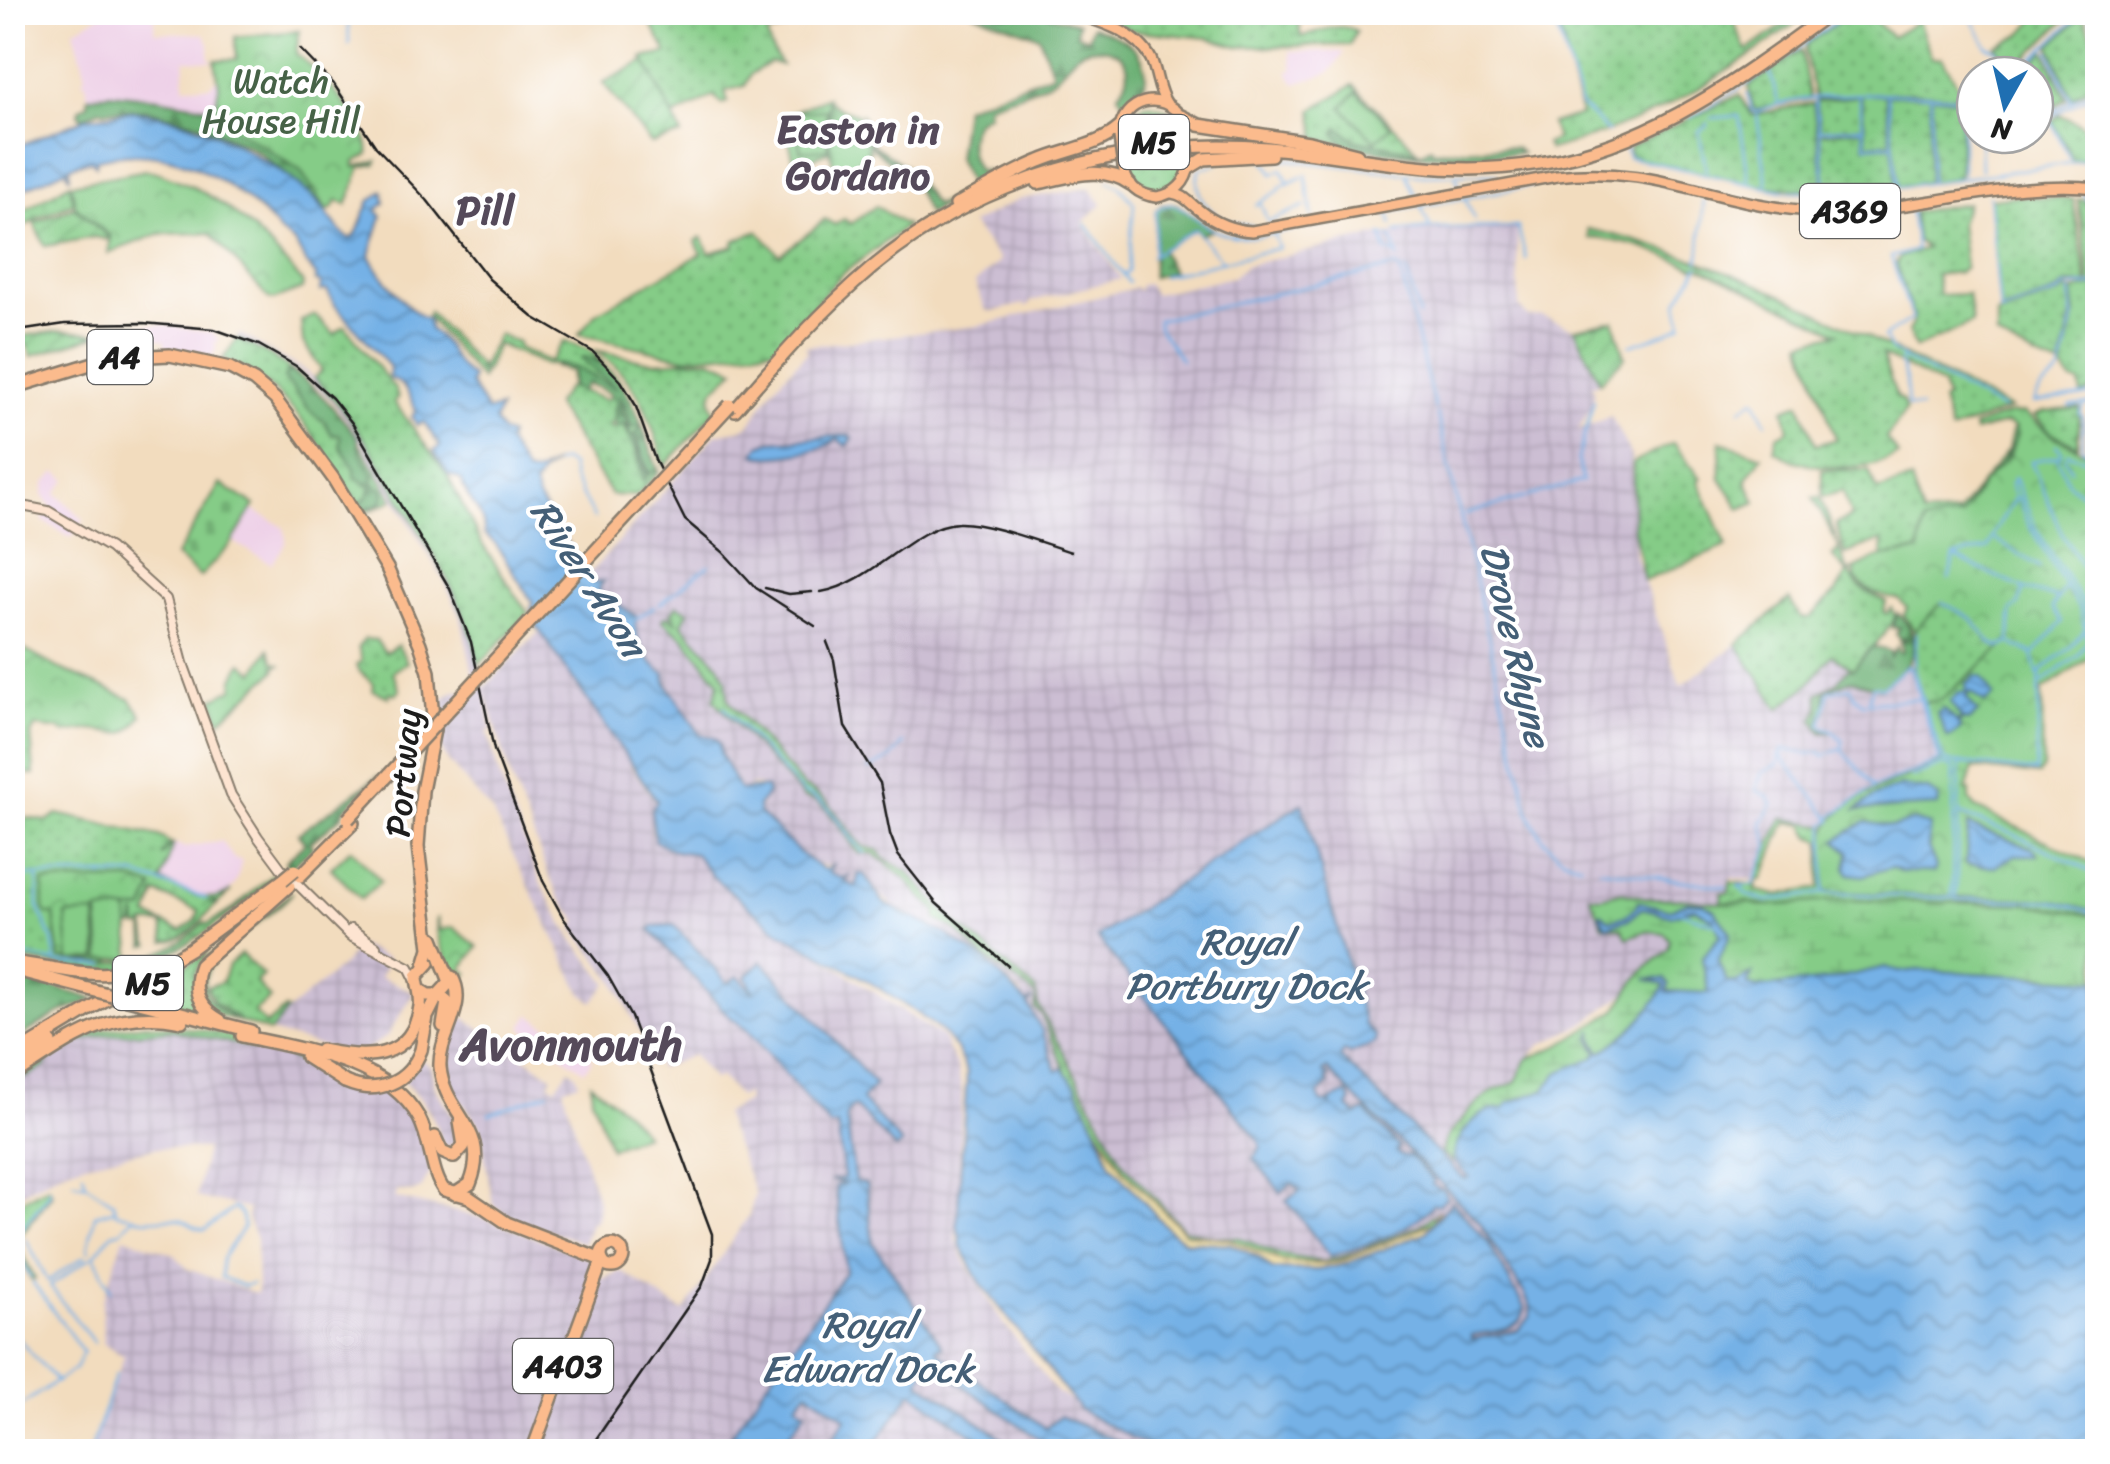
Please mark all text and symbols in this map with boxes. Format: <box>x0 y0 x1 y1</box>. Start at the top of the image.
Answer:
park label: Watch House Hill <box>202 50 361 152</box>
north arrow <box>1955 55 2055 155</box>
district label: Easton in Gordano <box>776 94 940 211</box>
text: N <box>1988 104 2016 155</box>
road number: M5 <box>1119 115 1189 169</box>
district label: Pill <box>456 175 516 246</box>
road number: A369 <box>1800 184 1900 238</box>
road number: A4 <box>88 330 152 384</box>
water label: River Avon <box>512 485 667 674</box>
water label: Drove Rhyne <box>1460 537 1572 757</box>
street label: Portway <box>367 705 440 840</box>
water label: Royal Portbury Dock <box>1125 909 1371 1020</box>
road number: M5 <box>113 956 183 1010</box>
district label: Avonmouth <box>458 1005 683 1085</box>
water label: Royal Edward Dock <box>761 1292 976 1403</box>
road number: A403 <box>513 1339 613 1393</box>

